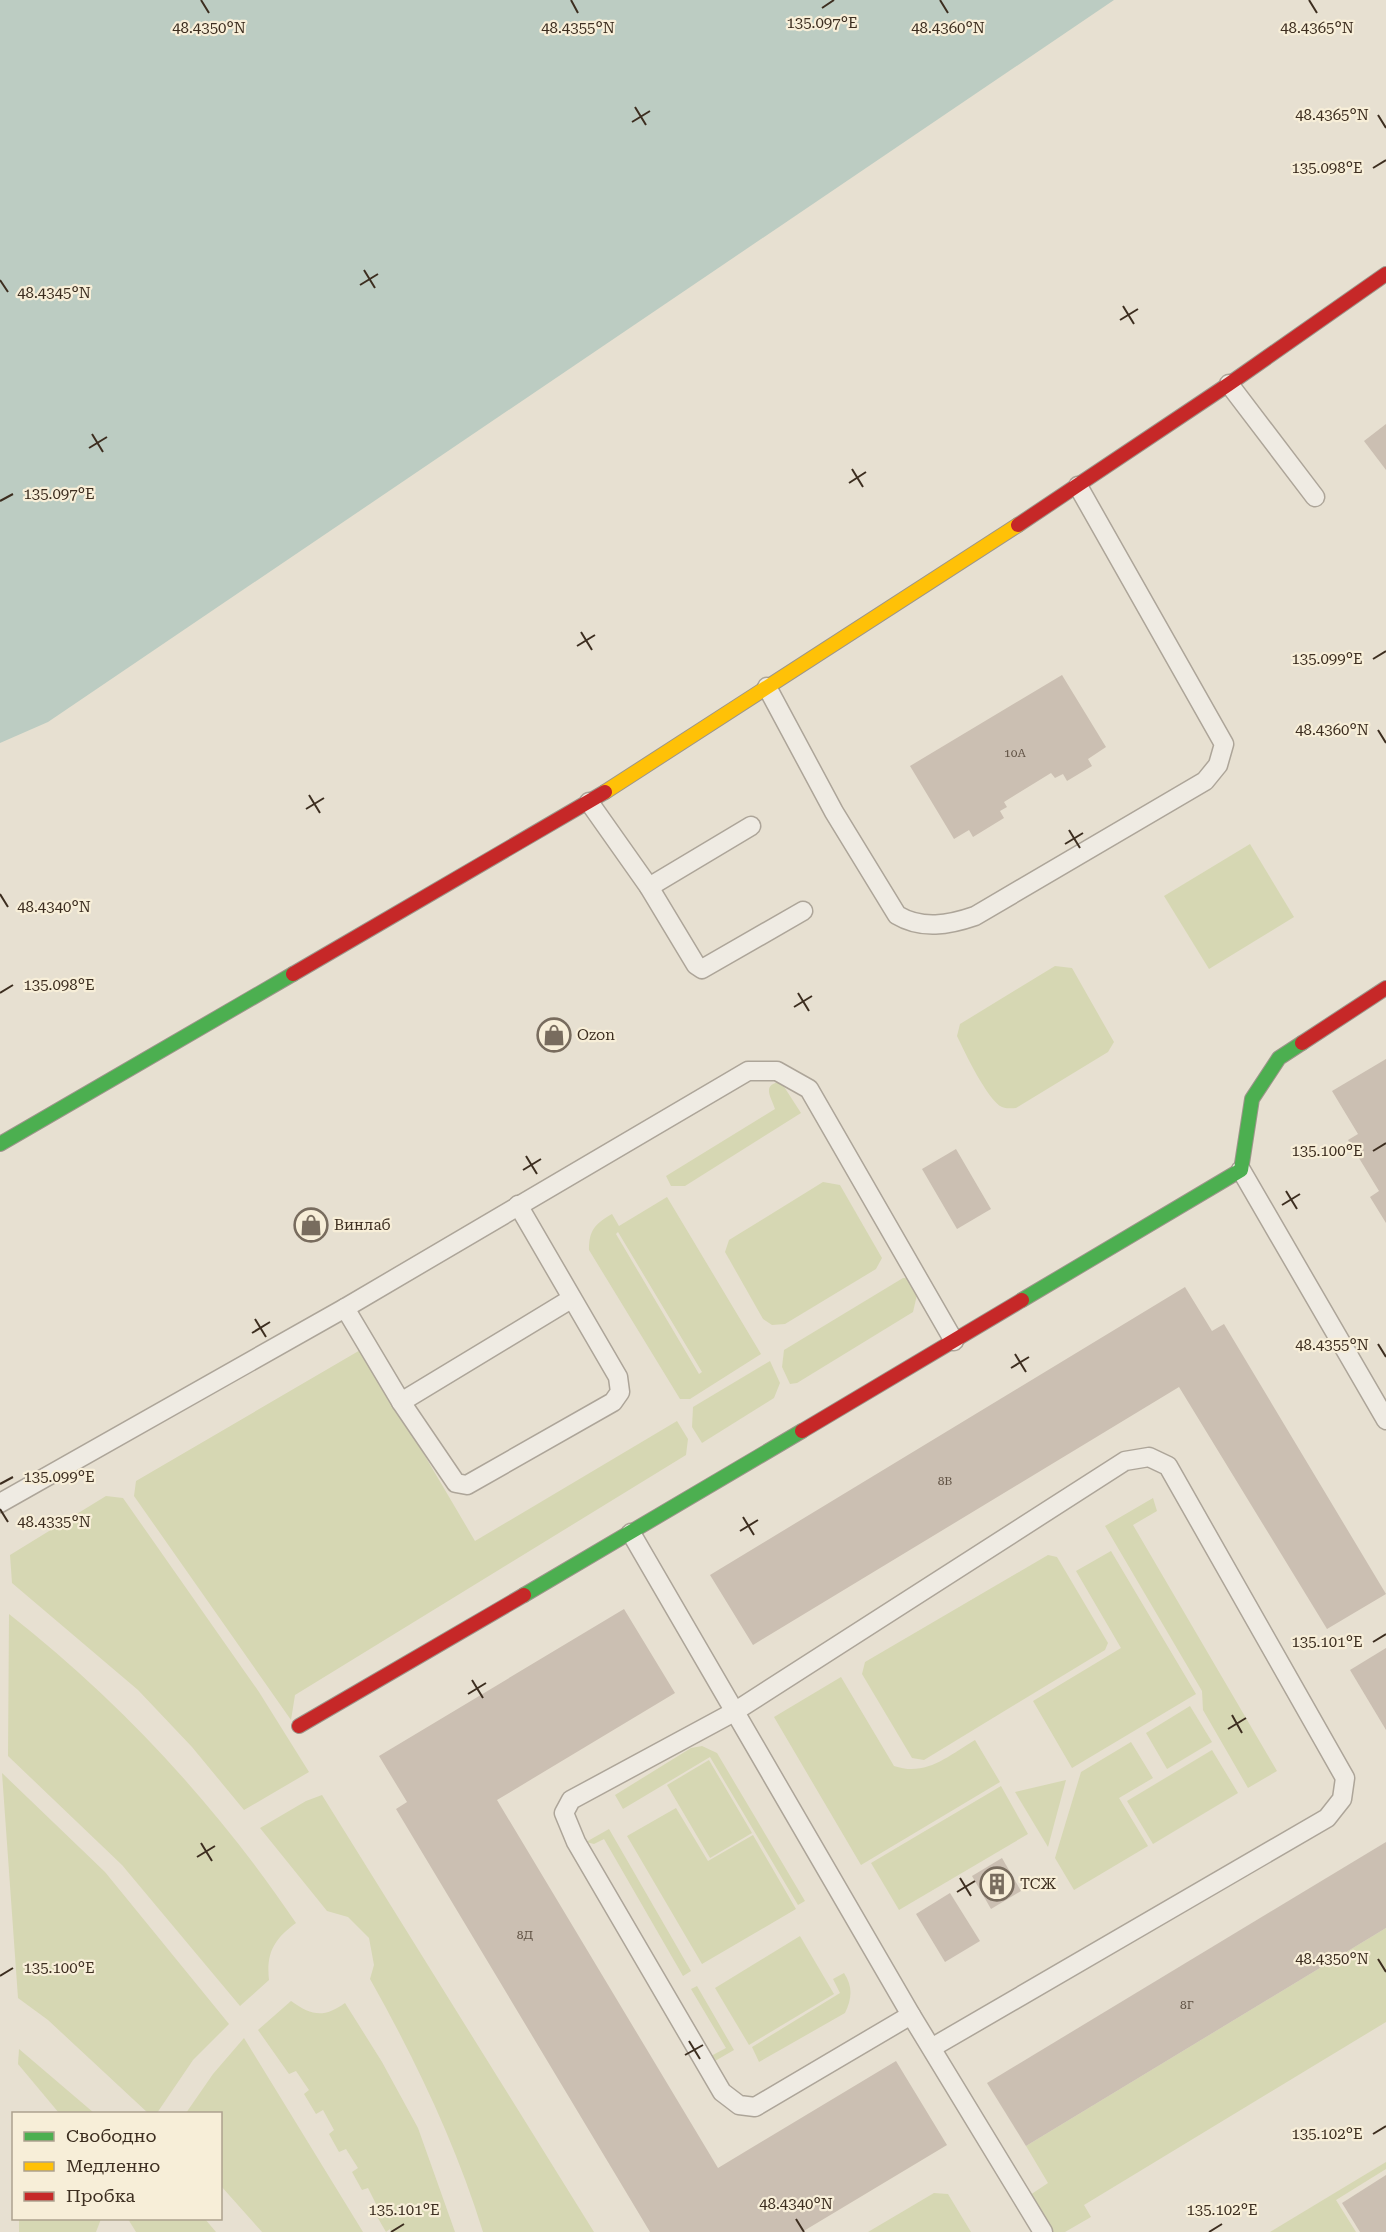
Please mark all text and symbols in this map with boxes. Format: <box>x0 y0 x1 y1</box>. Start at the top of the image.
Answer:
text: 135.097°E <box>786 14 858 32</box>
text: 48.4350°N <box>172 19 246 37</box>
text: 48.4355°N <box>541 19 615 37</box>
text: 48.4360°N <box>911 19 985 37</box>
text: 48.4365°N <box>1280 19 1354 37</box>
text: 48.4365°N <box>1295 106 1369 124</box>
text: 135.098°E <box>1291 159 1363 177</box>
text: 48.4345°N <box>17 284 91 302</box>
text: 135.097°E <box>23 485 95 503</box>
text: 135.099°E <box>1291 650 1363 668</box>
text: 48.4360°N <box>1295 721 1369 739</box>
house number: 10А <box>1004 746 1027 760</box>
text: 48.4340°N <box>17 898 91 916</box>
text: 135.098°E <box>23 976 95 994</box>
shop icon: Ozon <box>536 1017 572 1053</box>
place label: Ozon <box>577 1026 615 1044</box>
text: 135.100°E <box>1291 1142 1363 1160</box>
shop icon: Винлаб <box>293 1207 329 1243</box>
place label: Винлаб <box>334 1216 391 1234</box>
text: 48.4355°N <box>1295 1336 1369 1354</box>
text: 135.099°E <box>23 1468 95 1486</box>
house number: 8В <box>938 1474 952 1488</box>
text: 48.4335°N <box>17 1513 91 1531</box>
text: 135.101°E <box>1291 1633 1363 1651</box>
building icon: ТСЖ <box>979 1866 1015 1902</box>
place label: ТСЖ <box>1020 1875 1056 1893</box>
house number: 8Д <box>517 1928 534 1942</box>
text: 48.4350°N <box>1295 1950 1369 1968</box>
text: 135.100°E <box>23 1959 95 1977</box>
house number: 8Г <box>1180 1998 1194 2012</box>
legend <box>12 2112 222 2220</box>
text: Свободно <box>66 2125 156 2146</box>
text: 135.102°E <box>1291 2125 1363 2143</box>
text: Медленно <box>66 2155 160 2176</box>
text: Пробка <box>66 2185 135 2206</box>
text: 48.4340°N <box>759 2195 833 2213</box>
text: 135.101°E <box>368 2201 440 2219</box>
text: 135.102°E <box>1186 2201 1258 2219</box>

